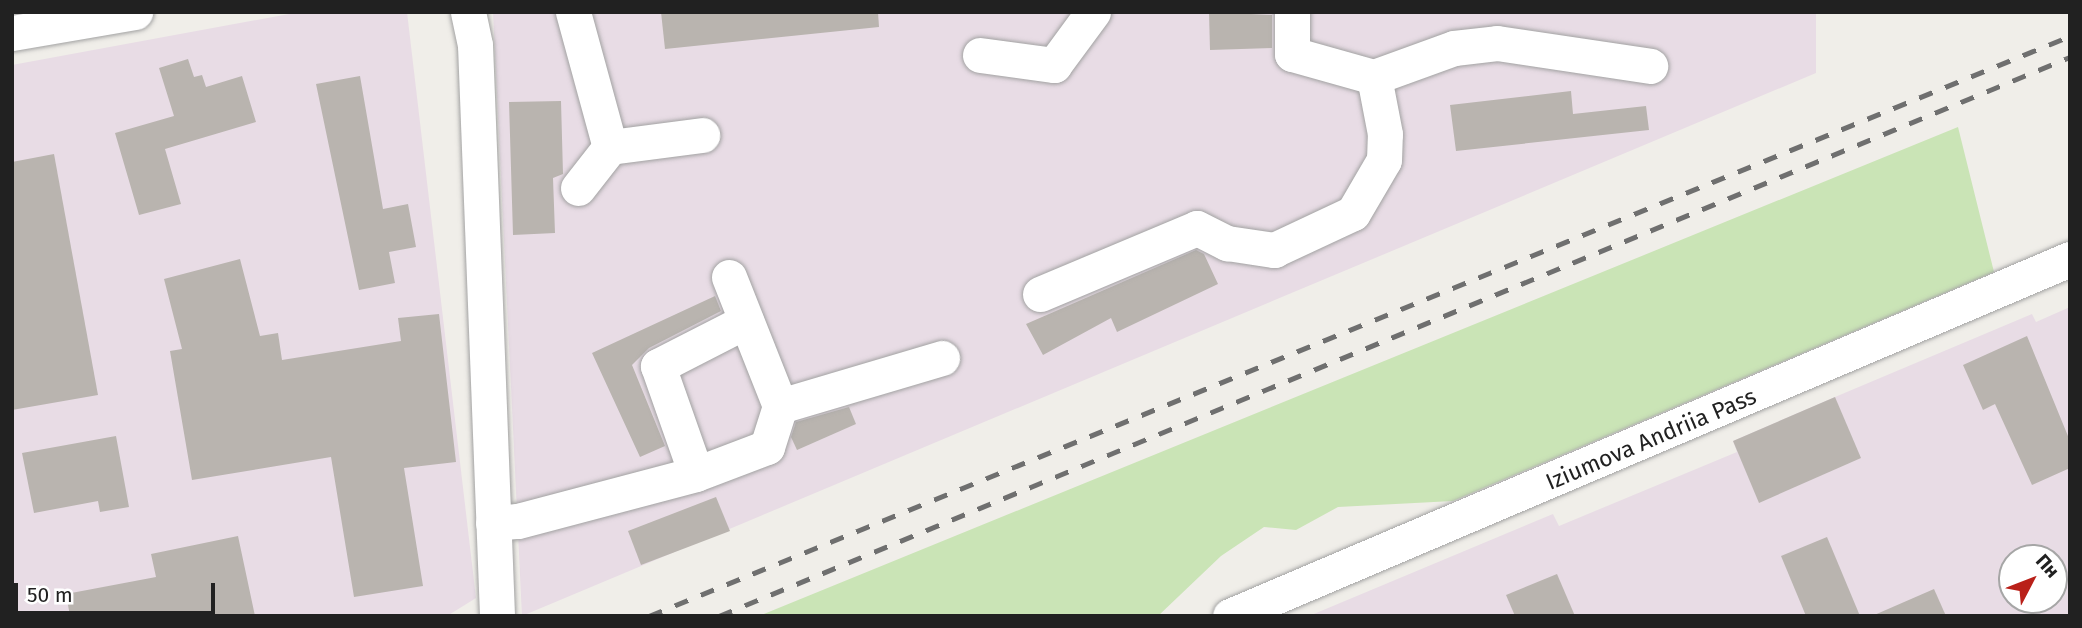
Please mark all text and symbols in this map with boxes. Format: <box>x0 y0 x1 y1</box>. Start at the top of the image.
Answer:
street label: Iziumova Andriia Pass <box>1542 382 1760 496</box>
north arrow <box>1998 544 2068 614</box>
text: Пн <box>2031 549 2064 582</box>
scale bar <box>18 568 219 612</box>
text: 50 m <box>27 582 73 608</box>

